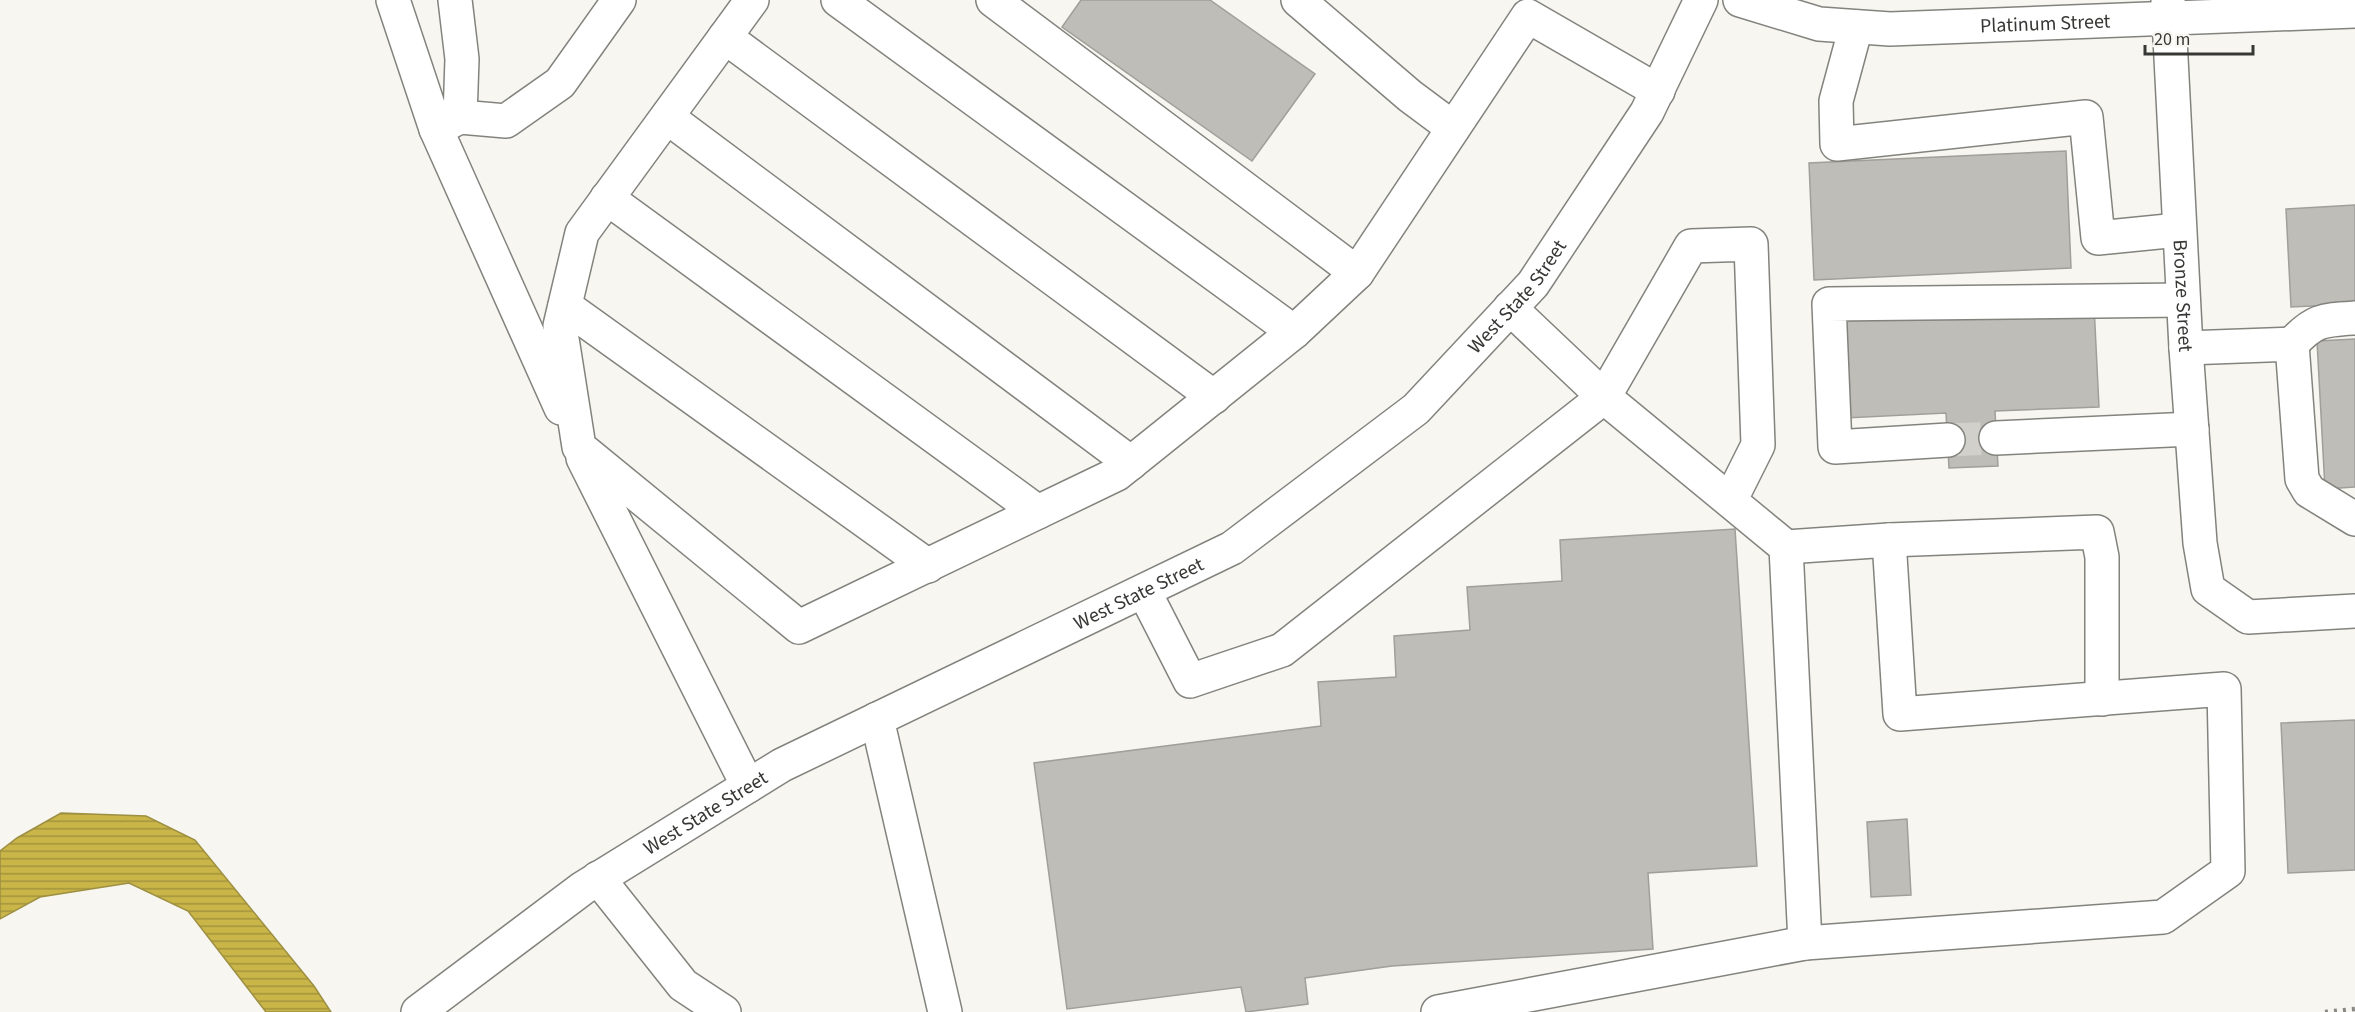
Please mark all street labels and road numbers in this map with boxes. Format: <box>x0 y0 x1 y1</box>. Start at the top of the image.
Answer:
street label: Platinum Street <box>1979 7 2111 41</box>
street label: West State Street <box>1462 234 1574 360</box>
street label: Bronze Street <box>2165 239 2199 353</box>
street label: West State Street <box>1069 551 1209 637</box>
street label: West State Street <box>638 764 773 862</box>

